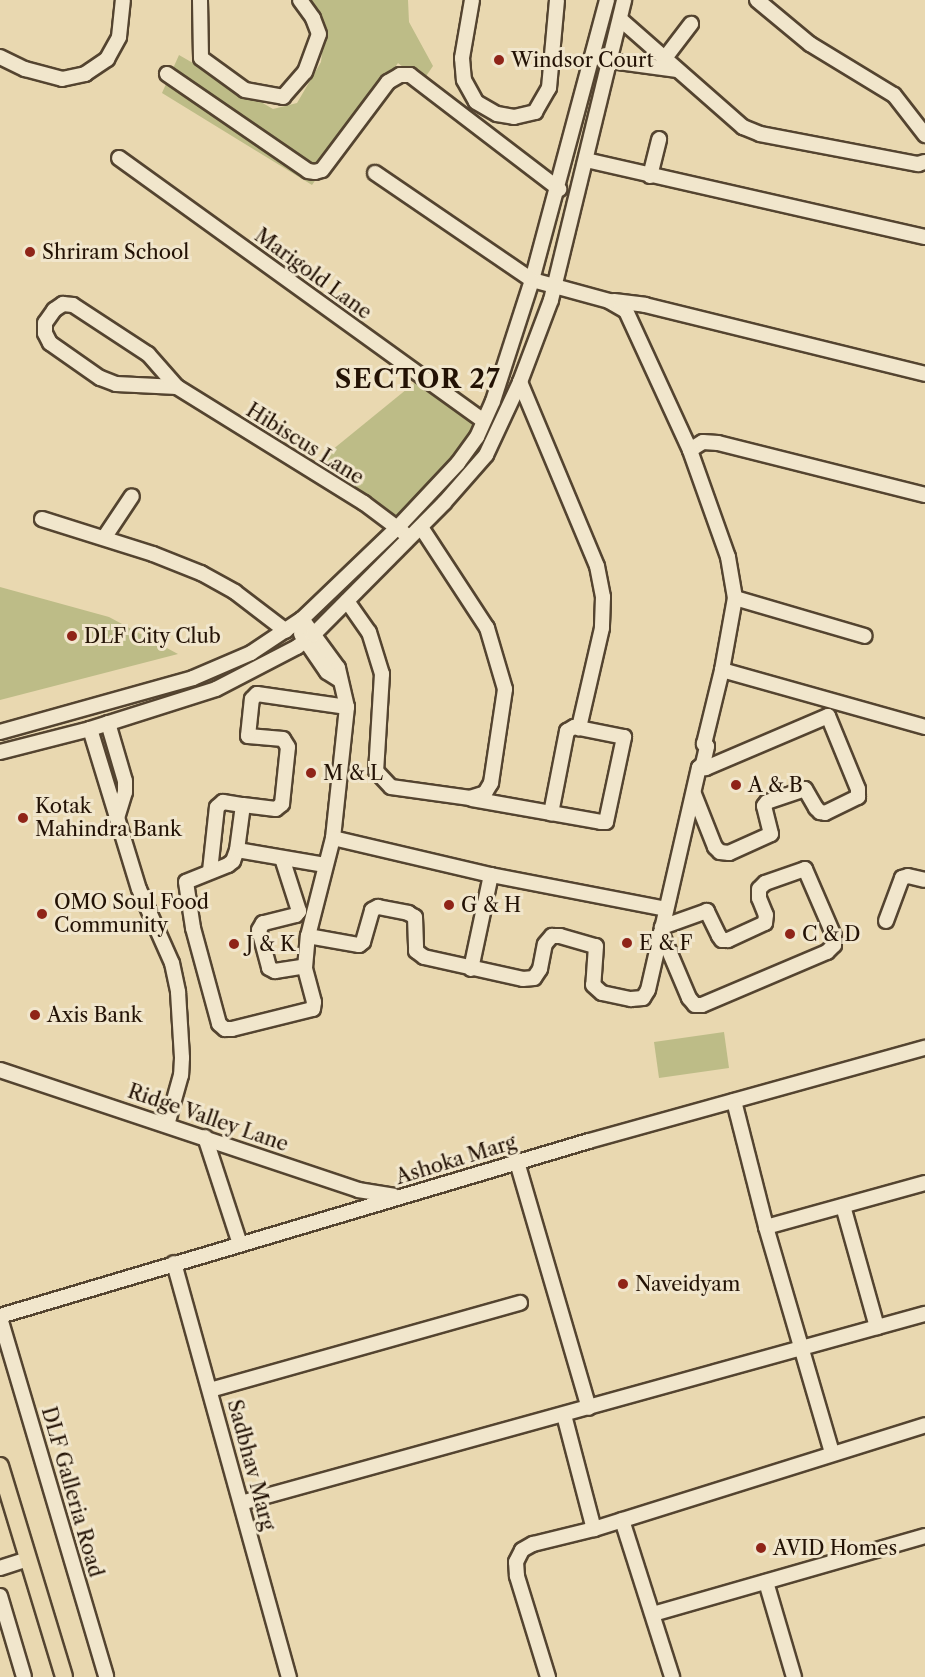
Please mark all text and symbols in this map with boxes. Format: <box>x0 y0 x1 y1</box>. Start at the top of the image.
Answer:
place label: Windsor Court <box>511 48 654 72</box>
marker: Windsor Court <box>492 53 506 67</box>
street label: Marigold Lane <box>250 224 376 324</box>
place label: Shriram School <box>42 240 189 264</box>
marker: Shriram School <box>23 245 37 259</box>
district label: SECTOR 27 <box>334 364 502 396</box>
street label: Hibiscus Lane <box>242 398 368 490</box>
place label: DLF City Club <box>84 624 222 648</box>
marker: DLF City Club <box>65 629 79 643</box>
place label: M & L <box>323 761 383 785</box>
marker: M & L <box>304 766 318 780</box>
place label: A & B <box>748 773 804 797</box>
marker: A & B <box>729 778 743 792</box>
place label: Kotak Mahindra Bank <box>35 795 182 842</box>
marker: Kotak Mahindra Bank <box>16 811 30 825</box>
place label: OMO Soul Food Community <box>54 891 209 938</box>
place label: G & H <box>461 893 521 917</box>
marker: G & H <box>442 898 456 912</box>
marker: OMO Soul Food Community <box>35 907 49 921</box>
place label: C & D <box>802 922 860 946</box>
marker: C & D <box>783 927 797 941</box>
place label: E & F <box>639 931 693 955</box>
place label: J & K <box>246 932 296 956</box>
marker: E & F <box>620 936 634 950</box>
marker: J & K <box>227 937 241 951</box>
place label: Axis Bank <box>47 1003 142 1027</box>
marker: Axis Bank <box>28 1008 42 1022</box>
street label: Ridge Valley Lane <box>124 1079 292 1157</box>
street label: Ashoka Marg <box>393 1130 519 1190</box>
place label: Naveidyam <box>635 1272 740 1296</box>
marker: Naveidyam <box>616 1277 630 1291</box>
street label: Sadbhav Marg <box>222 1397 280 1533</box>
street label: DLF Galleria Road <box>36 1404 108 1580</box>
place label: AVID Homes <box>773 1536 897 1560</box>
marker: AVID Homes <box>754 1541 768 1555</box>

